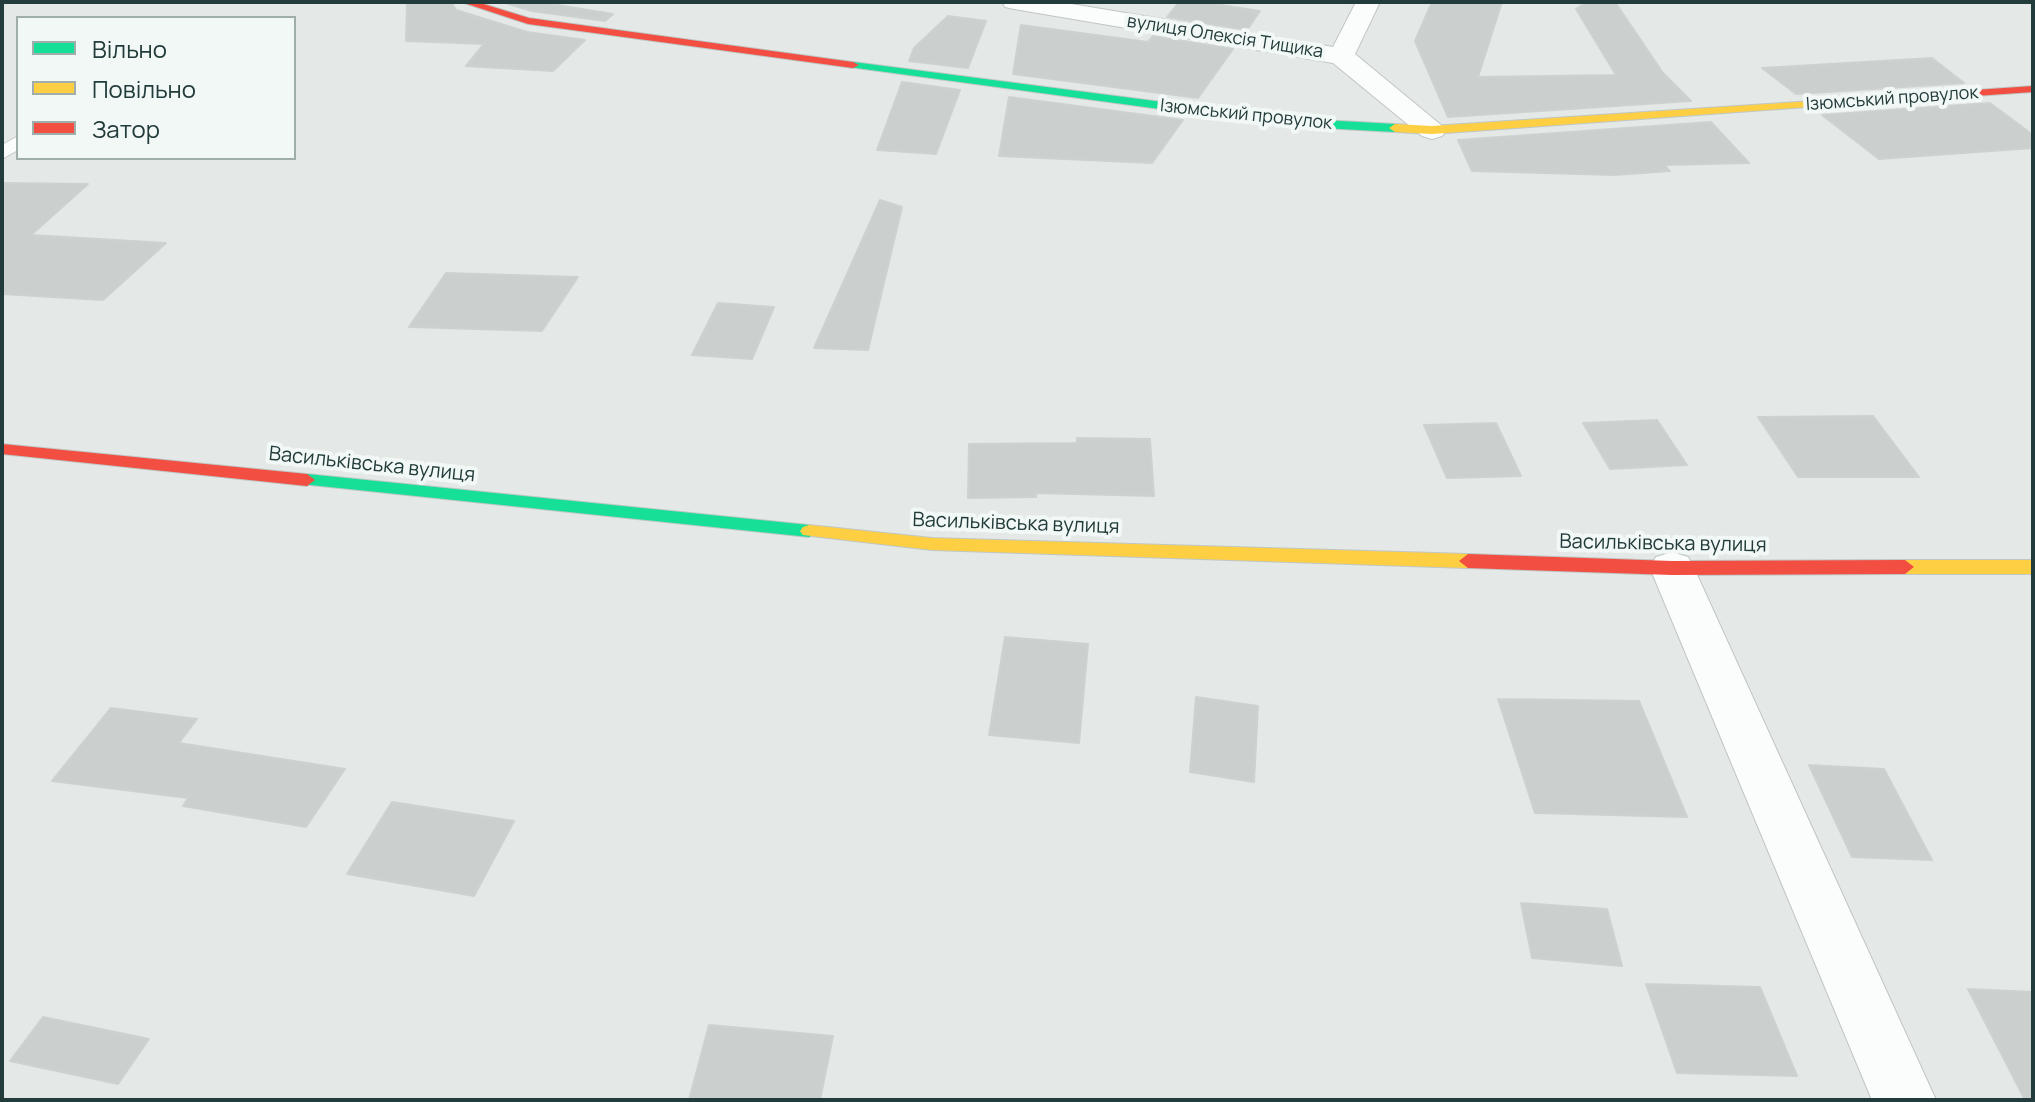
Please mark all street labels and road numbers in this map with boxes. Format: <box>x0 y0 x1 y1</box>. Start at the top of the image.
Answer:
street label: вулиця Олексія Тищика <box>1125 11 1325 63</box>
street label: Ізюмський провулок <box>1805 82 1979 116</box>
street label: Ізюмський провулок <box>1159 95 1333 135</box>
street label: Васильківська вулиця <box>268 442 476 488</box>
street label: Васильківська вулиця <box>912 508 1120 540</box>
street label: Васильківська вулиця <box>1559 530 1767 558</box>

